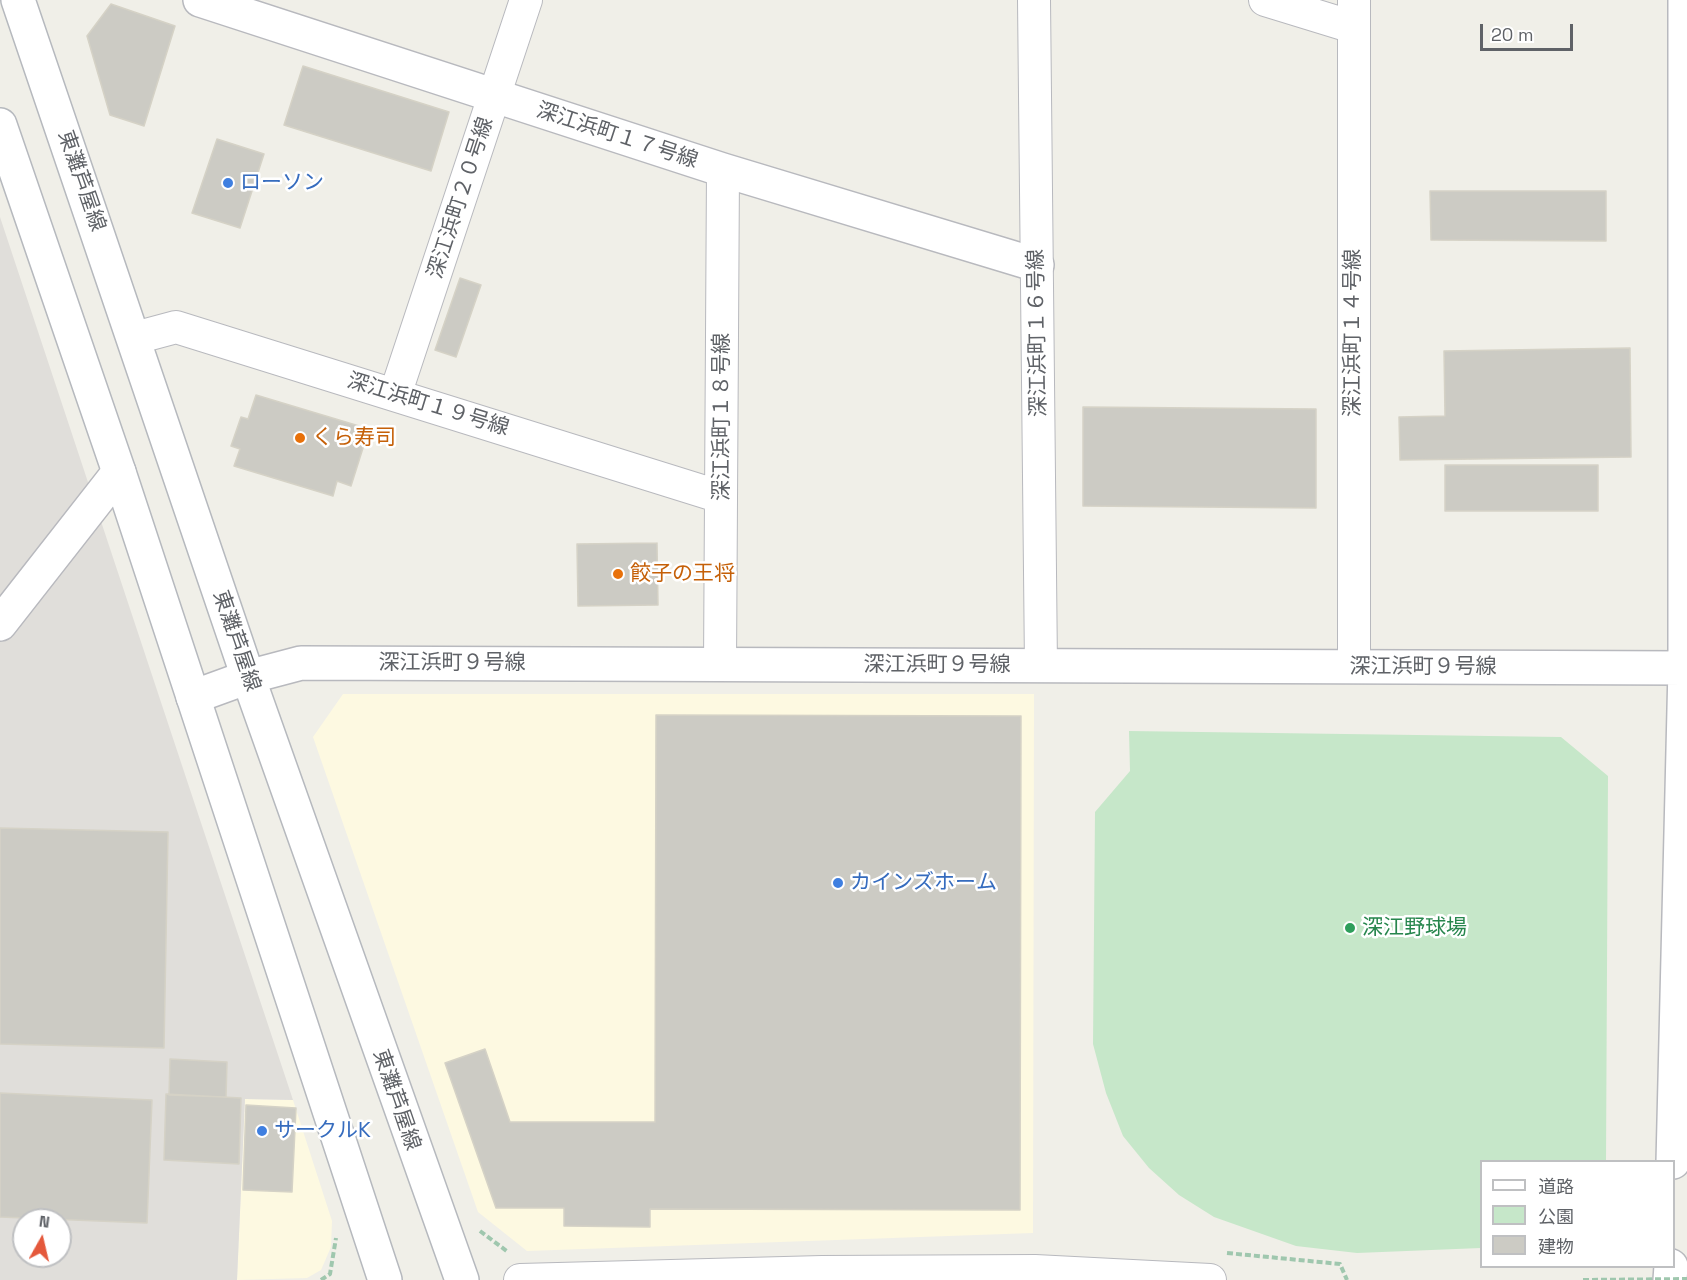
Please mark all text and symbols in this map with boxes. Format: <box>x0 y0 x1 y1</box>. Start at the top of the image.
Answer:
scale bar <box>1483 12 1576 50</box>
text: 20 m <box>1491 23 1534 46</box>
street label: 深江浜町１７号線 <box>533 98 701 174</box>
street label: 深江浜町２０号線 <box>423 114 499 282</box>
street label: 東灘芦屋線 <box>52 127 110 235</box>
place label: ローソン <box>240 170 324 196</box>
marker: ローソン <box>221 176 235 190</box>
street label: 深江浜町１６号線 <box>1024 249 1052 417</box>
street label: 深江浜町１４号線 <box>1340 249 1366 417</box>
street label: 深江浜町１８号線 <box>709 333 735 501</box>
street label: 深江浜町１９号線 <box>344 368 512 442</box>
place label: くら寿司 <box>312 425 396 451</box>
marker: くら寿司 <box>293 431 307 445</box>
place label: 餃子の王将 <box>630 561 735 587</box>
marker: 餃子の王将 <box>611 567 625 581</box>
street label: 東灘芦屋線 <box>207 587 265 695</box>
street label: 深江浜町９号線 <box>379 650 525 676</box>
street label: 深江浜町９号線 <box>864 652 1010 678</box>
street label: 深江浜町９号線 <box>1350 654 1496 680</box>
place label: カインズホーム <box>850 870 997 896</box>
marker: カインズホーム <box>831 876 845 890</box>
place label: 深江野球場 <box>1362 915 1467 941</box>
marker: 深江野球場 <box>1343 921 1357 935</box>
street label: 東灘芦屋線 <box>367 1046 425 1154</box>
place label: サークルK <box>274 1118 371 1144</box>
marker: サークルK <box>255 1124 269 1138</box>
legend <box>1480 1160 1675 1268</box>
text: 道路 <box>1538 1175 1574 1198</box>
text: 公園 <box>1538 1205 1574 1228</box>
north arrow <box>12 1208 72 1268</box>
text: N <box>38 1211 51 1233</box>
text: 建物 <box>1538 1235 1574 1258</box>

